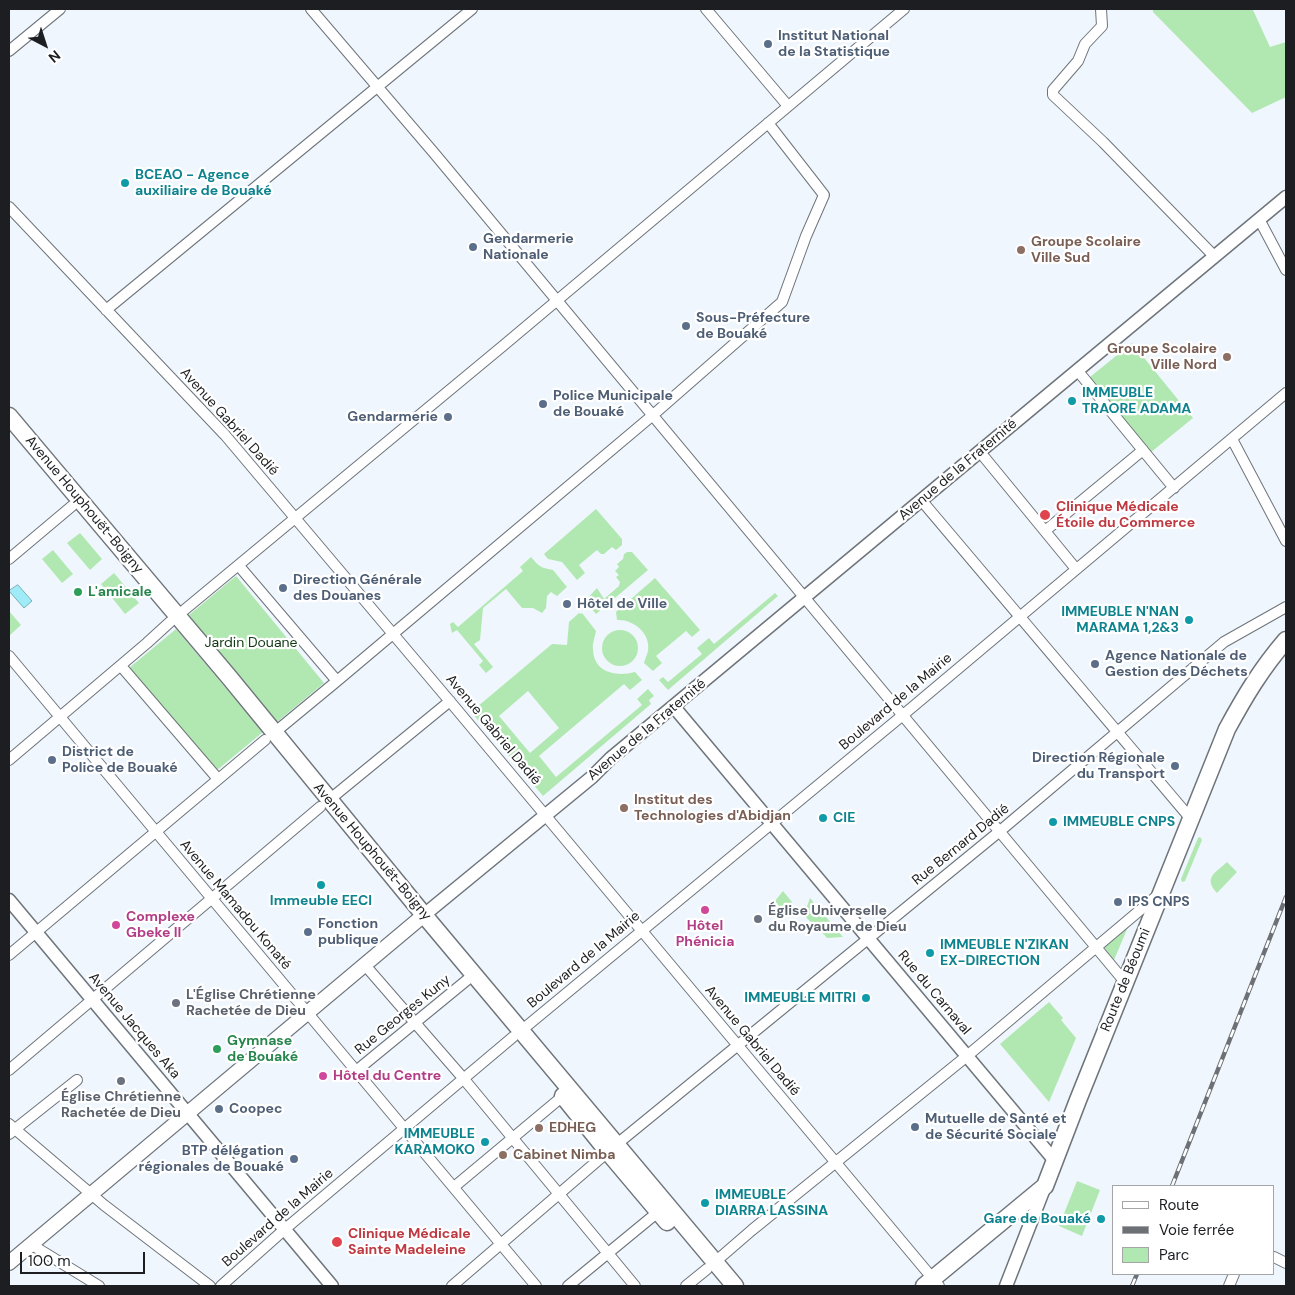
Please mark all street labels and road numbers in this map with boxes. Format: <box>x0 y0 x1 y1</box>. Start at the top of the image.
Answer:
street label: Avenue Gabriel Dadié <box>176 365 282 479</box>
street label: Avenue de la Fraternité <box>895 416 1021 524</box>
street label: Avenue Houphouët-Boigny <box>21 433 147 577</box>
street label: Boulevard de la Mairie <box>836 650 956 754</box>
street label: Avenue Gabriel Dadié <box>442 671 544 789</box>
street label: Avenue de la Fraternité <box>584 676 710 784</box>
street label: Avenue Houphouët-Boigny <box>309 780 435 924</box>
street label: Rue Bernard Dadié <box>909 801 1013 889</box>
street label: Avenue Mamadou Konaté <box>176 837 294 973</box>
street label: Boulevard de la Mairie <box>524 908 644 1012</box>
street label: Route de Béoumi <box>1098 926 1154 1034</box>
street label: Rue du Carnaval <box>894 948 974 1038</box>
street label: Avenue Jacques Aka <box>85 970 183 1082</box>
street label: Rue Georges Kuny <box>352 971 454 1059</box>
street label: Avenue Gabriel Dadié <box>701 982 803 1100</box>
street label: Boulevard de la Mairie <box>219 1165 337 1271</box>

